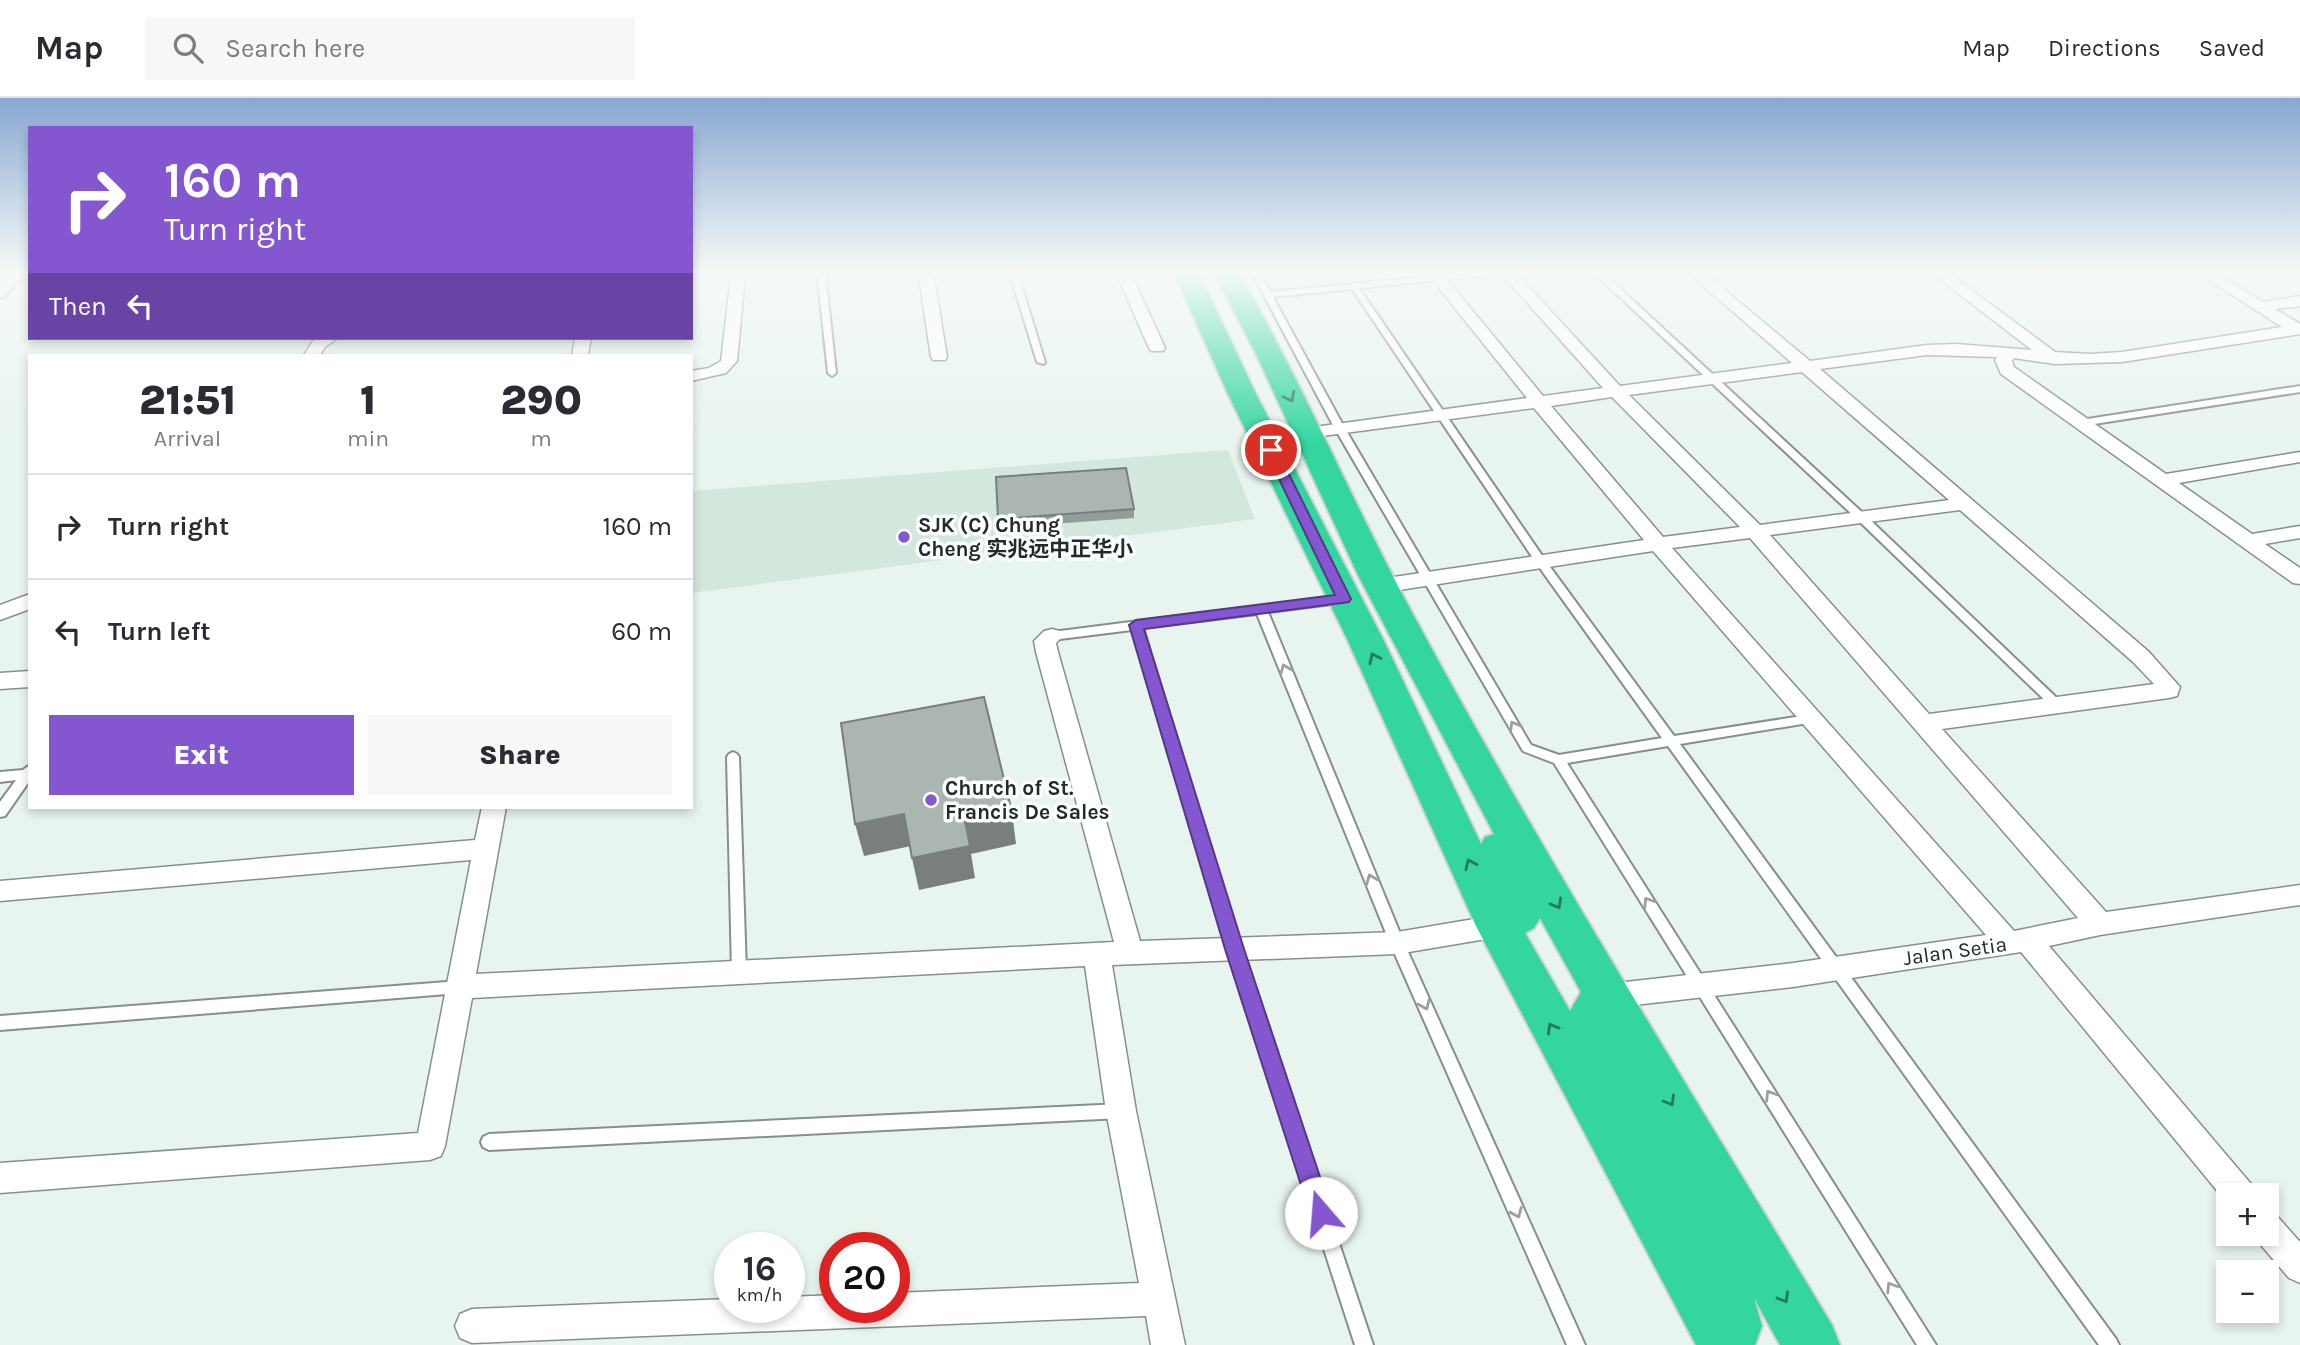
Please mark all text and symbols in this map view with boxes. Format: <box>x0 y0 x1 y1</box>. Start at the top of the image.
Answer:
search box <box>145 17 635 80</box>
text: Map <box>35 29 103 67</box>
icon: search <box>169 29 207 67</box>
text: Search here <box>225 33 365 64</box>
text: Map <box>1962 34 2010 62</box>
text: Directions <box>2048 34 2161 62</box>
text: Saved <box>2199 34 2265 62</box>
text: 160 m <box>164 152 301 209</box>
icon: right <box>49 154 140 245</box>
text: Turn right <box>164 211 306 248</box>
icon: left <box>121 287 159 325</box>
text: Then <box>49 291 107 322</box>
text: 21:51 <box>139 375 236 425</box>
text: 1 <box>360 375 376 425</box>
text: 290 <box>500 375 582 425</box>
one-way arrow <box>1282 390 1296 402</box>
pin <box>1241 420 1301 480</box>
text: Arrival <box>154 425 221 452</box>
text: min <box>347 425 389 452</box>
text: m <box>530 425 552 452</box>
icon: arrive <box>1252 431 1290 469</box>
icon: right <box>49 508 87 546</box>
text: Turn right <box>108 511 229 542</box>
text: 160 m <box>603 511 672 542</box>
place label: SJK (C) Chung Cheng 实兆远中正华小 <box>918 513 1133 561</box>
marker: SJK (C) Chung Cheng 实兆远中正华小 <box>896 529 912 545</box>
icon: left <box>49 613 87 651</box>
text: Turn left <box>108 616 210 647</box>
text: 60 m <box>611 616 672 647</box>
one-way arrow <box>1368 652 1382 665</box>
one-way arrow <box>1279 664 1293 676</box>
button: Exit <box>49 715 354 795</box>
button: Share <box>368 715 672 795</box>
one-way arrow <box>1509 720 1522 733</box>
place label: Church of St. Francis De Sales <box>945 776 1110 824</box>
marker: Church of St. Francis De Sales <box>923 792 939 808</box>
one-way arrow <box>1464 859 1478 871</box>
one-way arrow <box>1365 874 1379 887</box>
one-way arrow <box>1549 897 1562 909</box>
one-way arrow <box>1644 897 1657 910</box>
street label: Jalan Setia <box>1902 932 2008 970</box>
one-way arrow <box>1417 998 1431 1010</box>
one-way arrow <box>1547 1022 1560 1035</box>
one-way arrow <box>1765 1089 1778 1102</box>
one-way arrow <box>1662 1094 1675 1107</box>
position arrow <box>1284 1176 1358 1250</box>
map controls <box>2216 1183 2279 1323</box>
button: + <box>2216 1183 2279 1246</box>
one-way arrow <box>1509 1206 1523 1218</box>
speed limit sign: 20 <box>819 1232 910 1323</box>
text: 16 <box>743 1248 776 1289</box>
button: − <box>2216 1260 2279 1323</box>
one-way arrow <box>1886 1282 1899 1295</box>
text: km/h <box>737 1284 782 1306</box>
one-way arrow <box>1776 1291 1789 1303</box>

